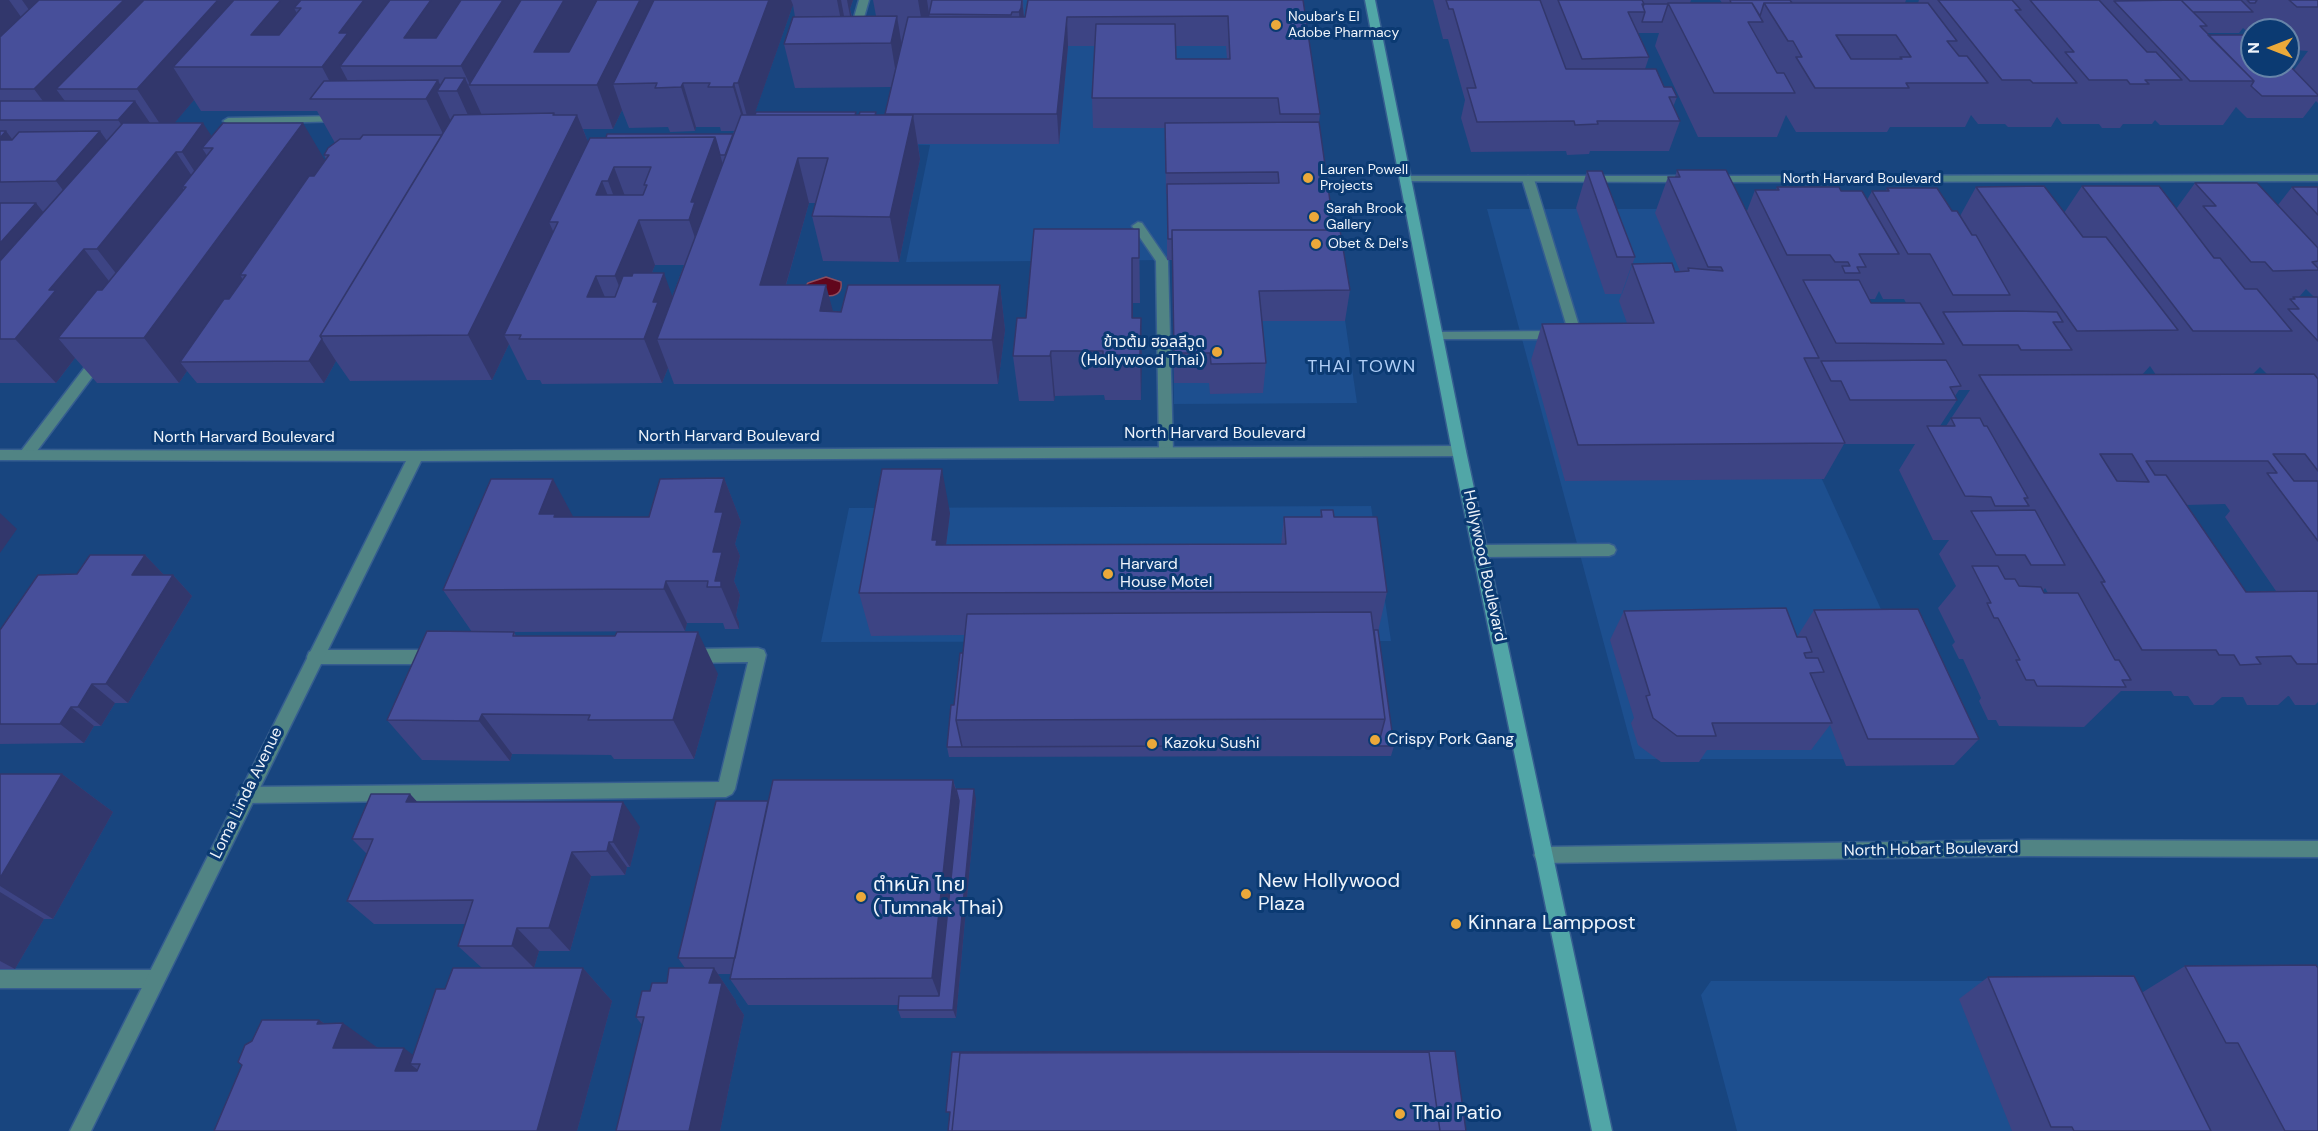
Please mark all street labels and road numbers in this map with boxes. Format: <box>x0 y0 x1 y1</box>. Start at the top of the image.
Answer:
street label: North Harvard Boulevard <box>1783 171 1941 187</box>
street label: North Harvard Boulevard <box>1124 424 1306 444</box>
street label: North Harvard Boulevard <box>638 427 820 447</box>
street label: North Harvard Boulevard <box>153 428 335 448</box>
street label: Hollywood Boulevard <box>1459 488 1509 644</box>
street label: Loma Linda Avenue <box>207 724 287 862</box>
street label: North Hobart Boulevard <box>1843 839 2019 861</box>

